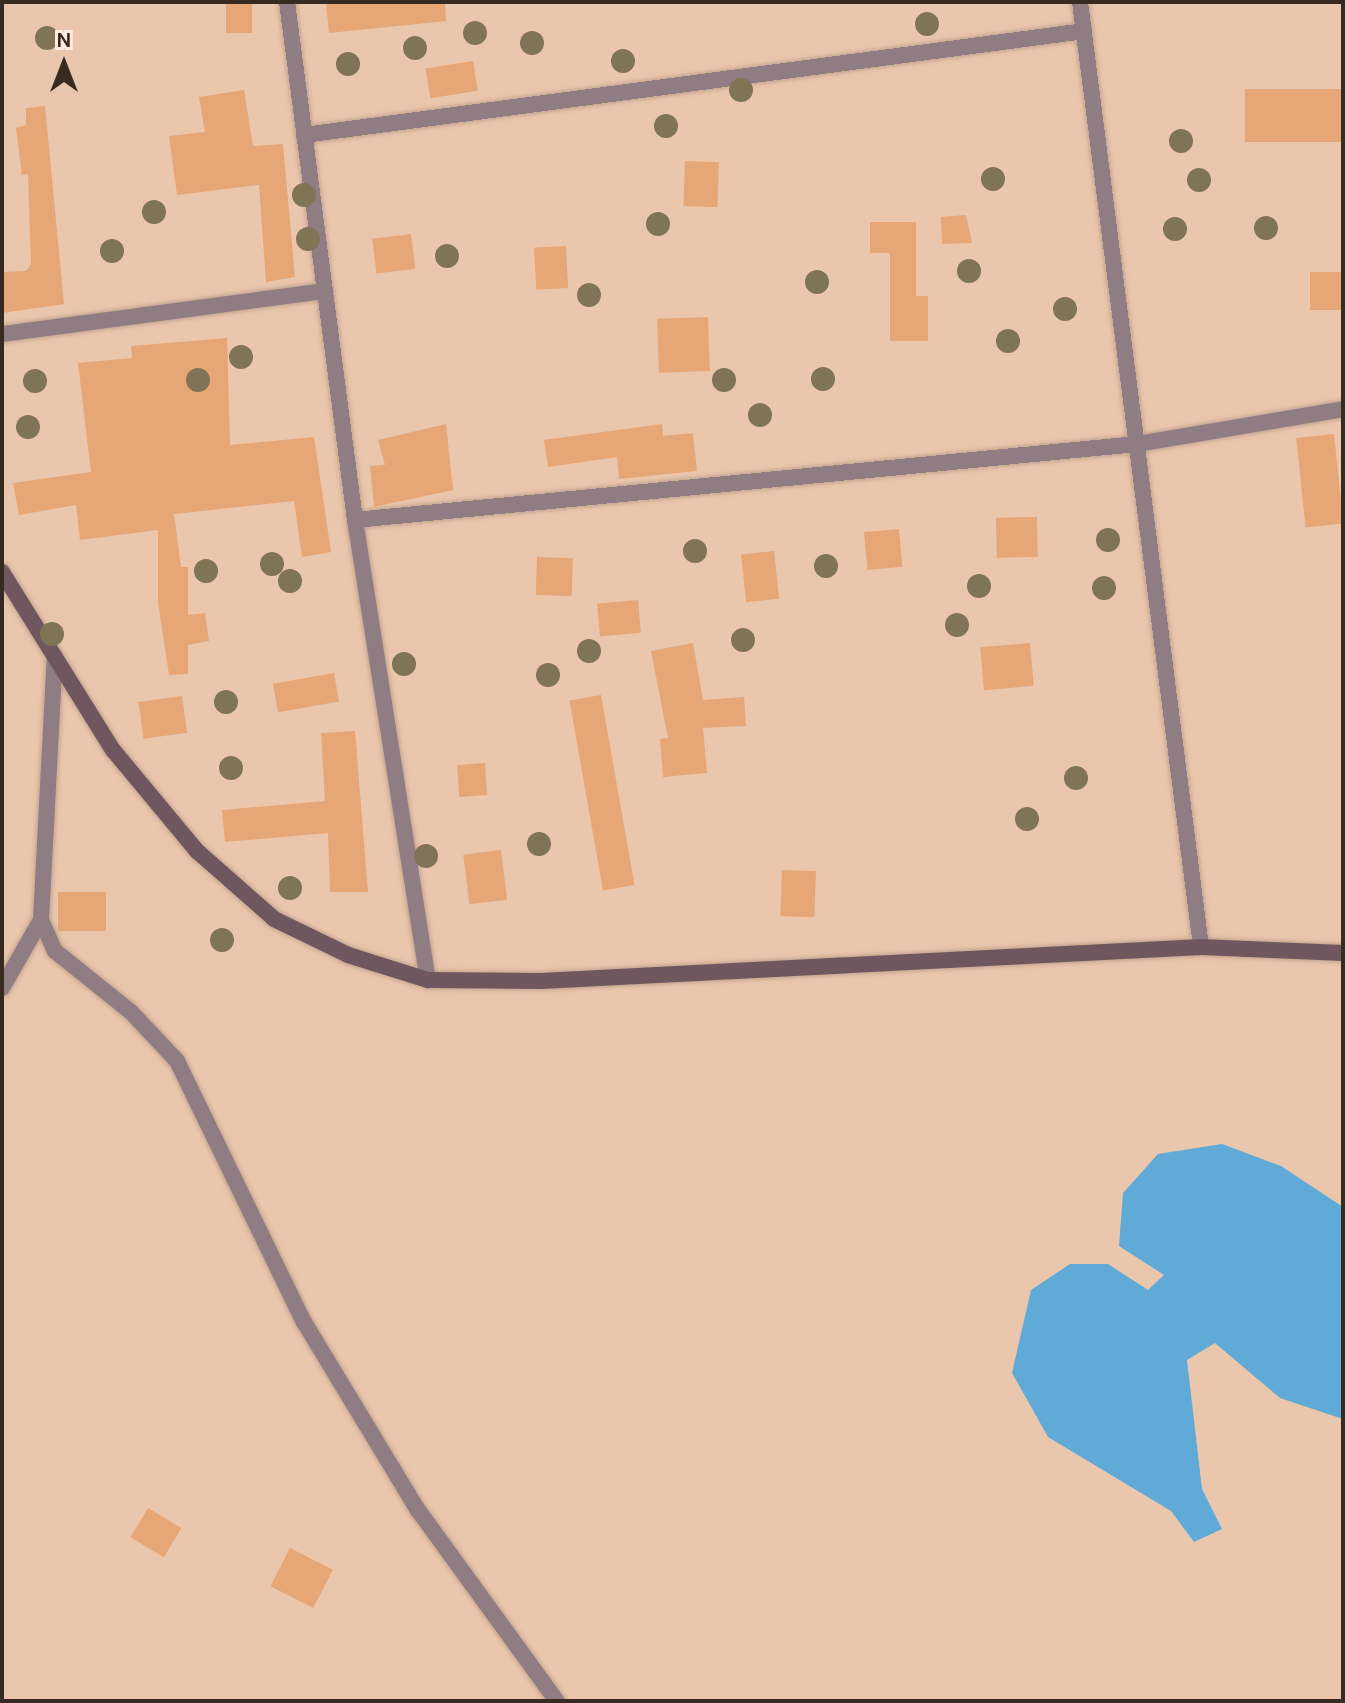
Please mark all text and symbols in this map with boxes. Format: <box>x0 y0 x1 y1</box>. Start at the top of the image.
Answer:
north arrow <box>24 24 104 104</box>
text: N <box>56 27 72 53</box>

